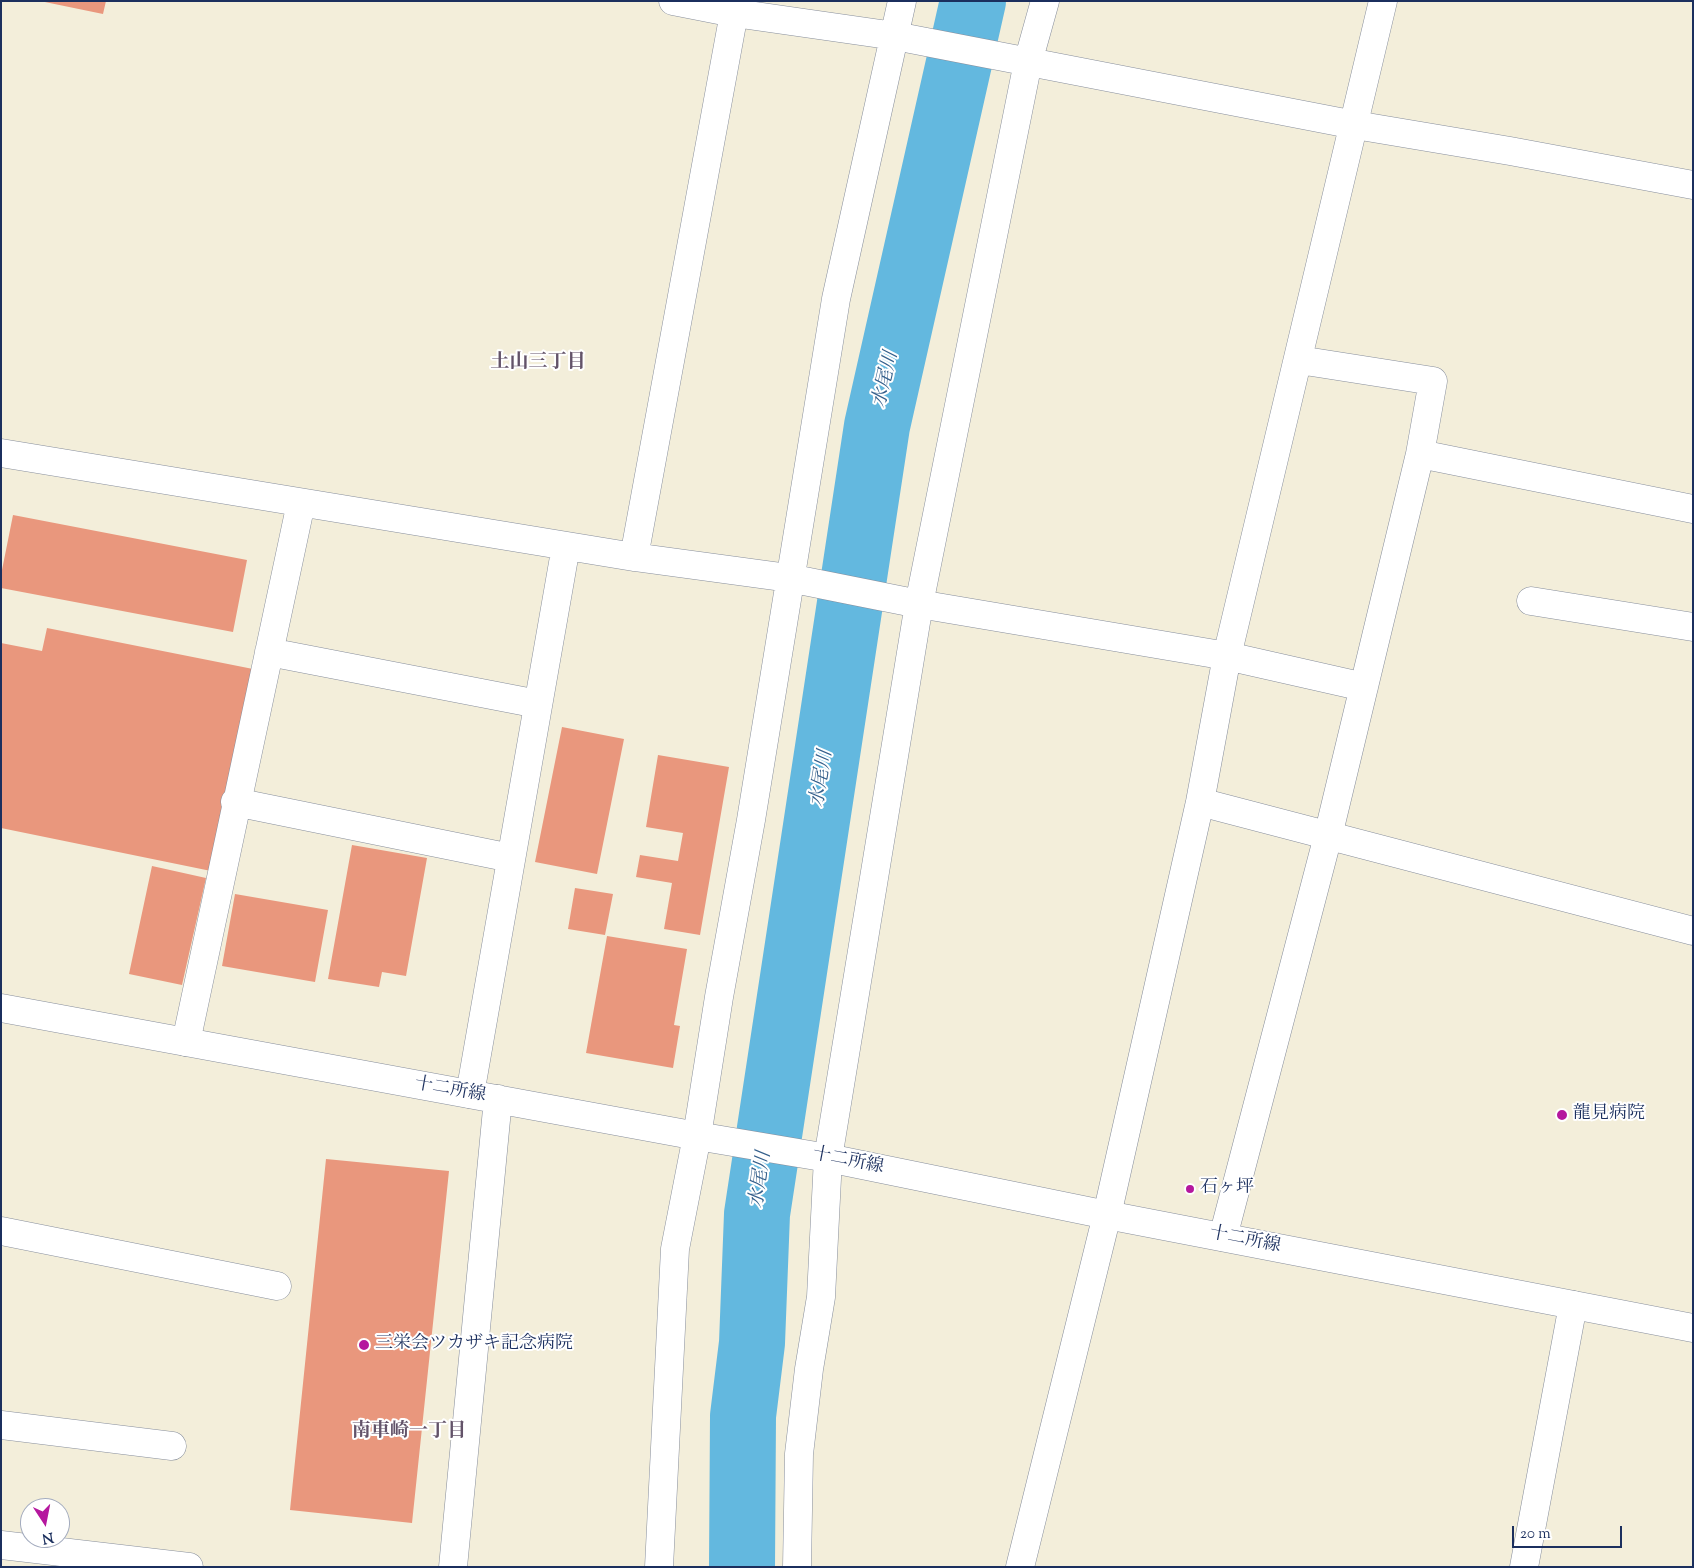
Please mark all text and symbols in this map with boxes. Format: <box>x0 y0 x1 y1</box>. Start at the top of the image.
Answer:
water label: 水尾川 <box>869 350 905 410</box>
district label: 土山三丁目 <box>491 353 585 375</box>
water label: 水尾川 <box>807 749 839 809</box>
street label: 十二所線 <box>413 1074 487 1108</box>
place label: 龍見病院 <box>1573 1104 1645 1126</box>
marker: 龍見病院 <box>1555 1108 1569 1122</box>
street label: 十二所線 <box>811 1145 885 1179</box>
water label: 水尾川 <box>747 1150 777 1210</box>
place label: 石ヶ坪 <box>1200 1178 1254 1200</box>
marker: 石ヶ坪 <box>1184 1183 1196 1195</box>
street label: 十二所線 <box>1208 1224 1282 1258</box>
place label: 三栄会ツカザキ記念病院 <box>375 1334 573 1356</box>
marker: 三栄会ツカザキ記念病院 <box>357 1338 371 1352</box>
district label: 南車崎一丁目 <box>352 1422 466 1444</box>
north arrow <box>20 1498 70 1548</box>
scale bar <box>1514 1516 1624 1548</box>
text: 20 m <box>1520 1524 1551 1545</box>
text: N <box>40 1526 55 1548</box>

